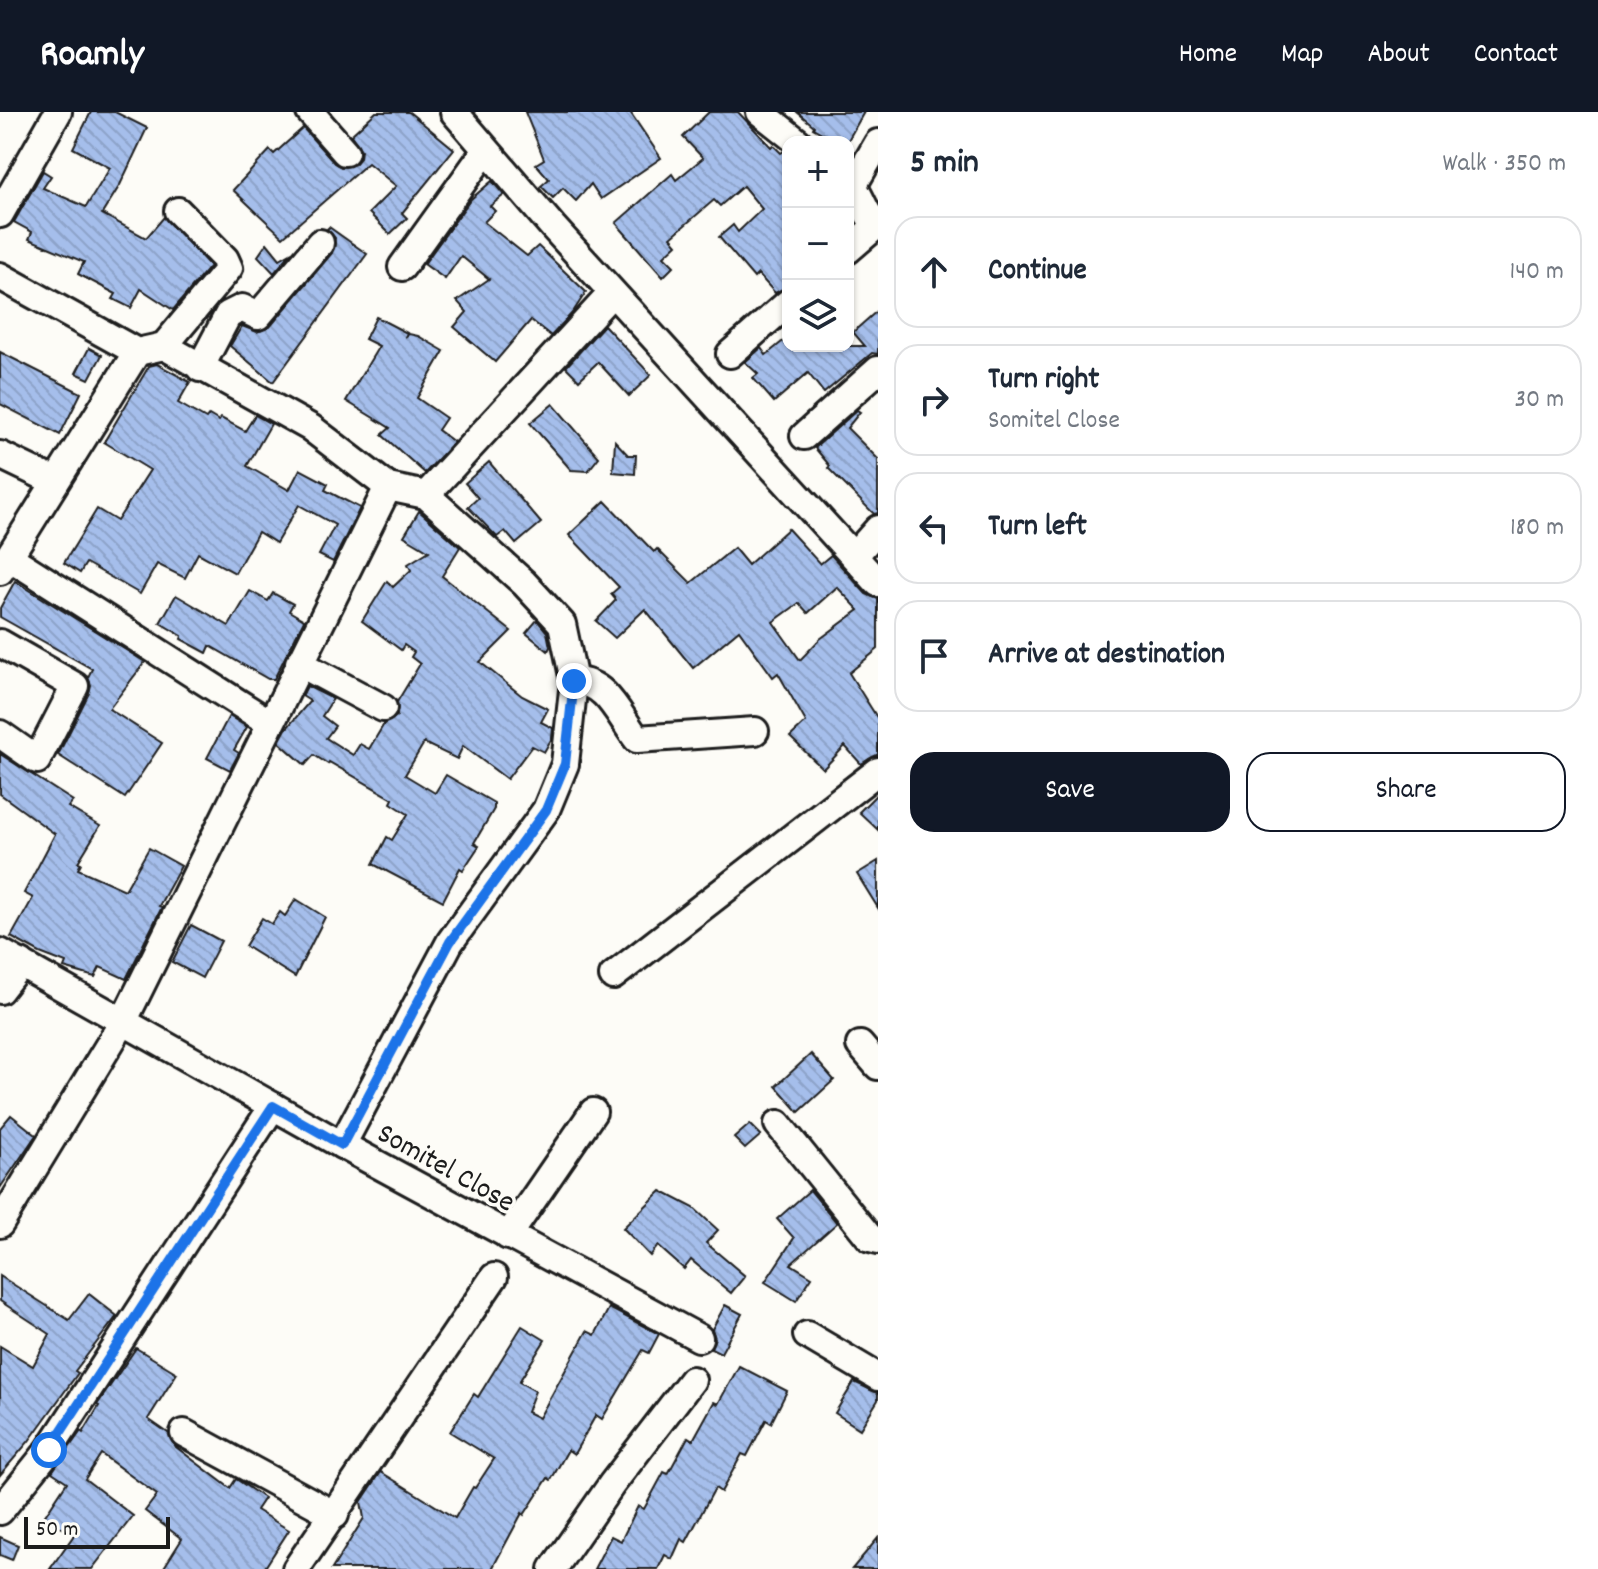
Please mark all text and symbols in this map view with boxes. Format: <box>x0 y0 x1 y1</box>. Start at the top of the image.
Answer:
text: Roamly <box>40 29 144 84</box>
text: Home <box>1179 36 1237 76</box>
text: Map <box>1281 36 1323 76</box>
text: About <box>1367 36 1430 76</box>
text: Contact <box>1474 36 1558 76</box>
map controls <box>782 136 854 352</box>
button: + <box>782 136 854 208</box>
text: 5 min <box>910 140 979 189</box>
text: Walk · 350 m <box>1443 146 1566 183</box>
button: − <box>782 208 854 280</box>
icon: ahead <box>912 250 956 294</box>
text: Continue <box>988 251 1087 294</box>
text: 140 m <box>1510 254 1564 291</box>
button: layers <box>782 280 854 352</box>
text: Turn right <box>988 360 1099 403</box>
icon: right <box>912 378 956 422</box>
text: 30 m <box>1514 382 1564 419</box>
text: Somitel Close <box>988 403 1120 440</box>
icon: left <box>912 506 956 550</box>
text: Turn left <box>988 507 1087 550</box>
text: 180 m <box>1510 510 1564 547</box>
icon: arrive <box>912 634 956 678</box>
text: Arrive at destination <box>988 635 1225 678</box>
route end <box>556 663 592 699</box>
button: Save <box>910 752 1230 832</box>
button: Share <box>1246 752 1566 832</box>
street label: Somitel Close <box>368 1114 522 1226</box>
route start <box>31 1432 67 1468</box>
scale bar <box>24 1513 170 1549</box>
text: 50 m <box>36 1515 78 1546</box>

